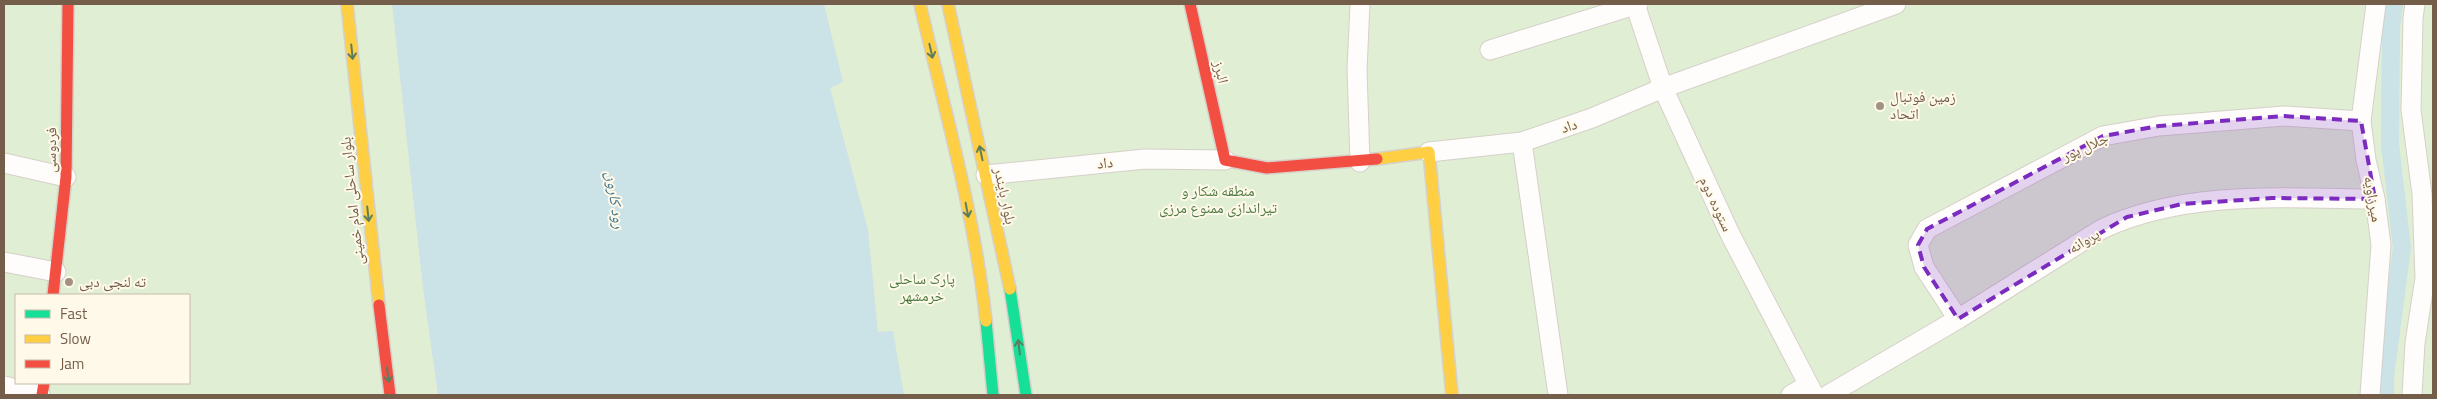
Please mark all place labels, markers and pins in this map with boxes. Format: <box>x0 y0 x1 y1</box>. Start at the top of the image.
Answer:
place label: زمین فوتبال اتحاد <box>1890 85 1956 125</box>
marker: زمین فوتبال اتحاد <box>1874 100 1886 112</box>
place label: ته لنجی دبی <box>79 270 147 293</box>
marker: ته لنجی دبی <box>63 276 75 288</box>

